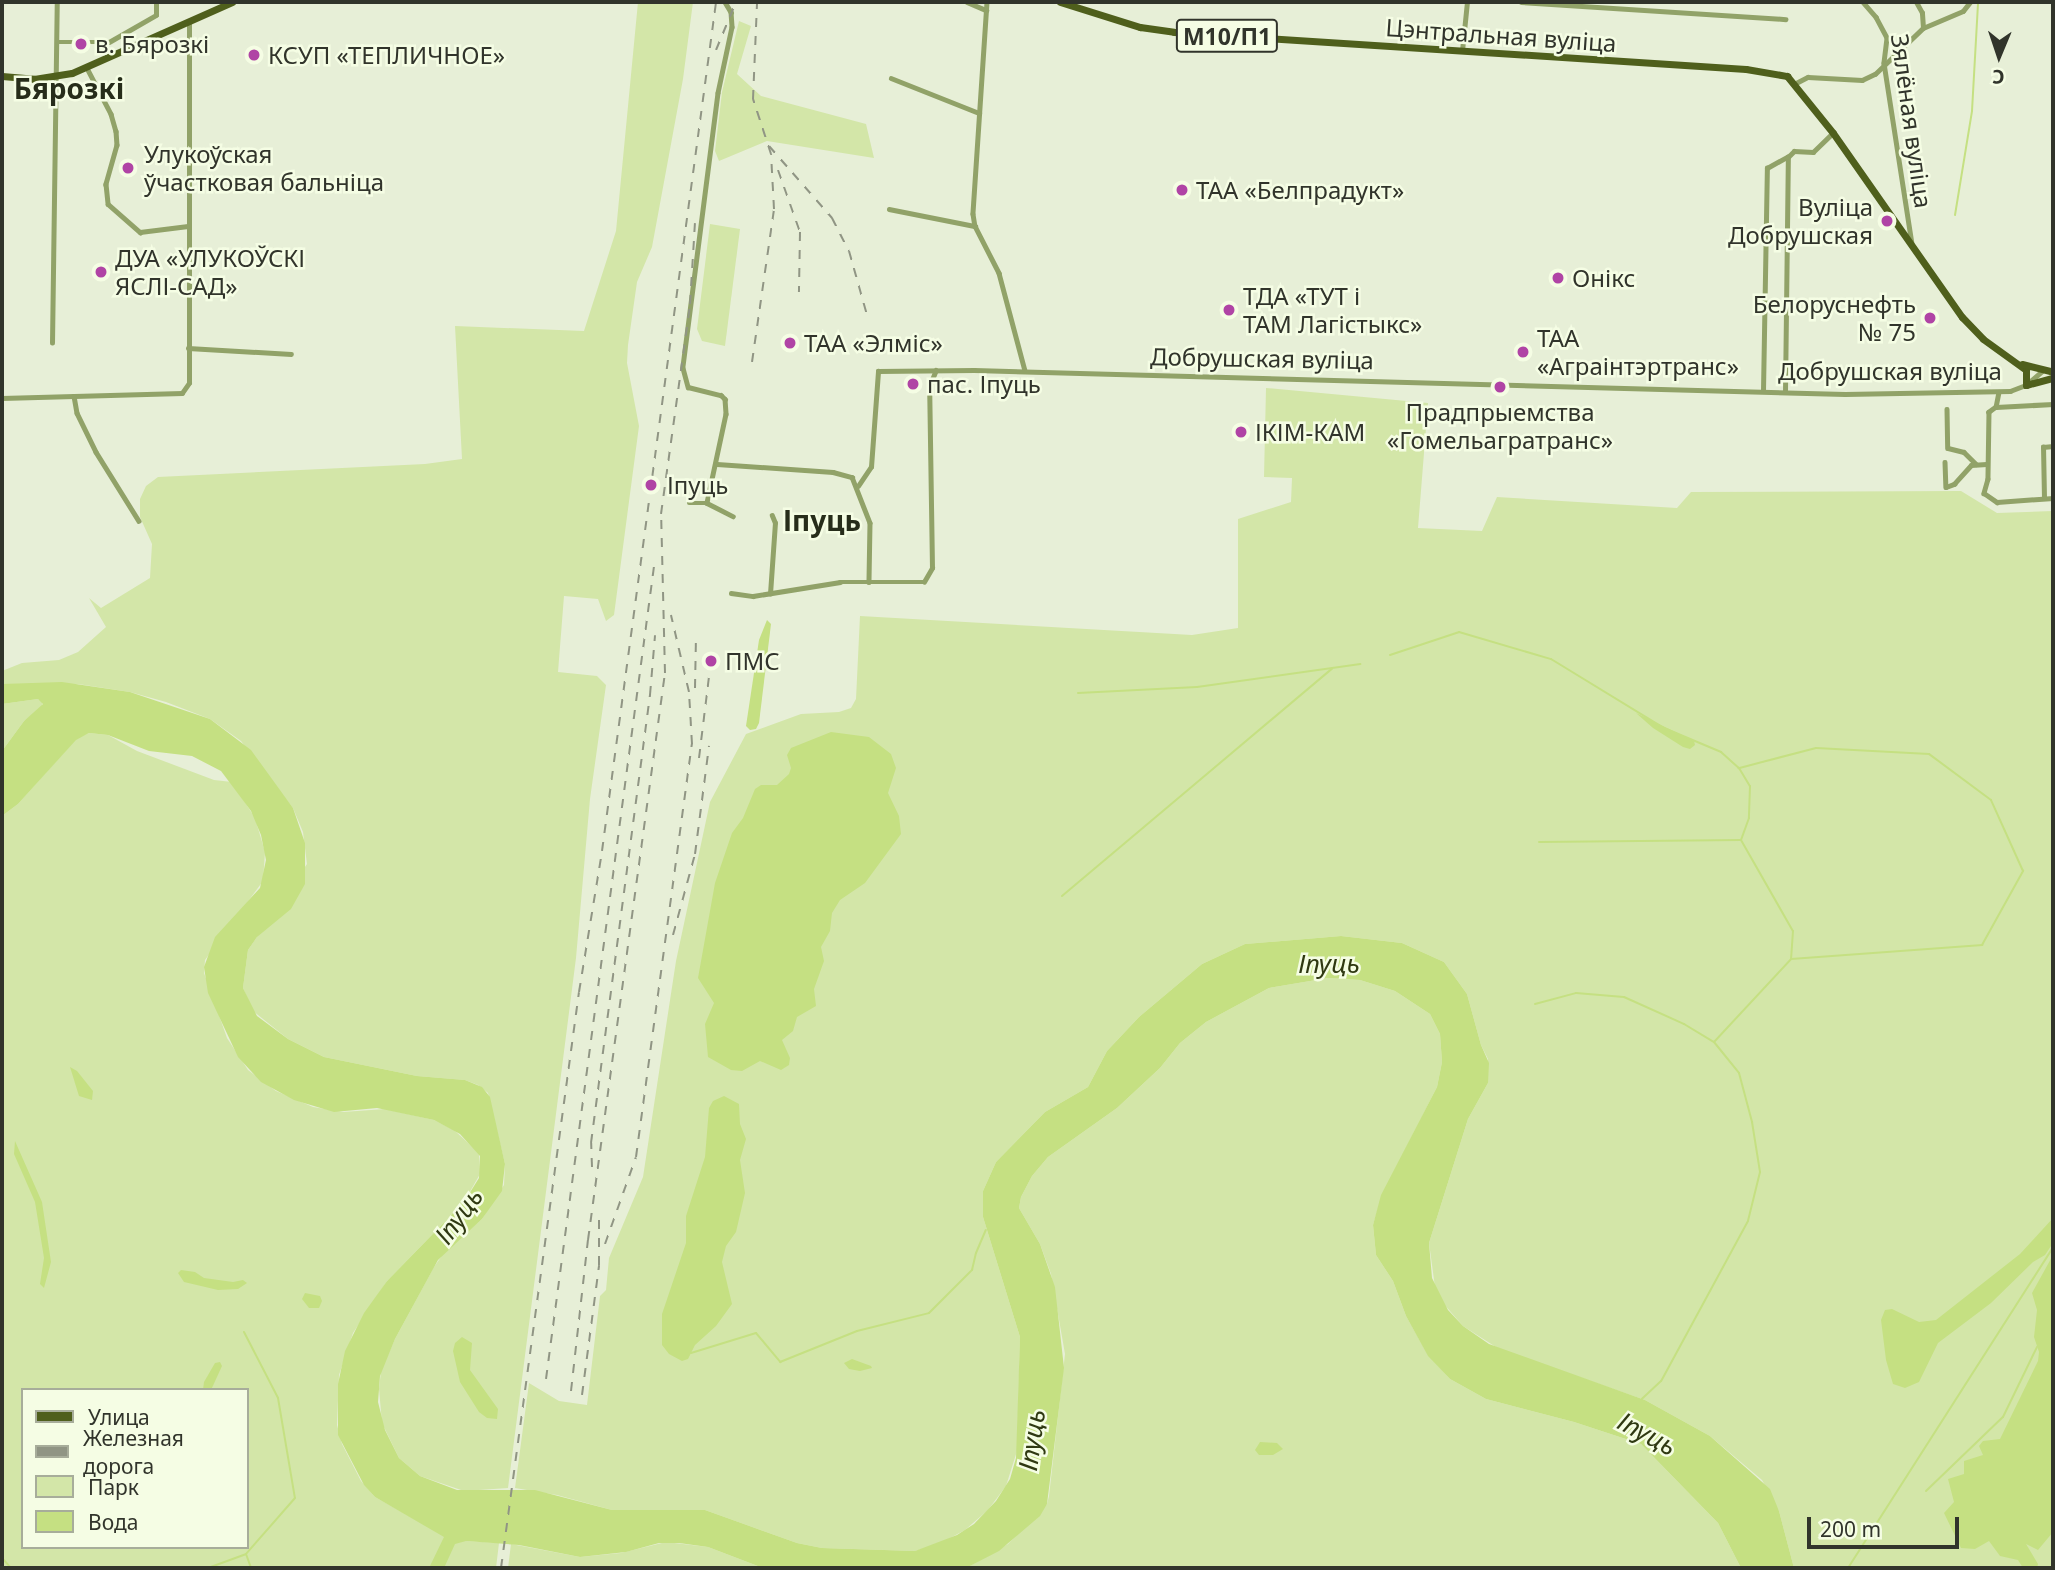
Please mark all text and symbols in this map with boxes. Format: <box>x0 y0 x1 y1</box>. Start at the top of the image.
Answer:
street label: Цэнтральная вуліца <box>1385 13 1617 57</box>
road number: М10/П1 <box>1174 17 1280 56</box>
north arrow <box>1964 21 2034 91</box>
place label: в. Бярозкі <box>95 30 209 58</box>
street label: Зялёная вуліца <box>1886 32 1938 210</box>
marker: в. Бярозкі <box>73 36 89 52</box>
place label: КСУП «ТЕПЛИЧНОЕ» <box>268 41 505 69</box>
marker: КСУП «ТЕПЛИЧНОЕ» <box>246 47 262 63</box>
text: С <box>1992 64 2005 90</box>
district label: Бярозкі <box>14 71 124 105</box>
place label: Улукоўская ўчастковая бальніца <box>144 140 384 196</box>
marker: Улукоўская ўчастковая бальніца <box>118 158 138 178</box>
place label: ТАА «Белпрадукт» <box>1196 176 1404 204</box>
marker: ТАА «Белпрадукт» <box>1174 182 1190 198</box>
place label: Вуліца Добрушская <box>1728 193 1873 249</box>
marker: Вуліца Добрушская <box>1879 213 1895 229</box>
place label: ДУА «УЛУКОЎСКІ ЯСЛІ-САД» <box>115 244 305 300</box>
marker: ДУА «УЛУКОЎСКІ ЯСЛІ-САД» <box>93 264 109 280</box>
place label: Онікс <box>1572 264 1635 292</box>
marker: Онікс <box>1550 270 1566 286</box>
place label: ТДА «ТУТ і ТАМ Лагістыкс» <box>1243 282 1422 338</box>
place label: Белоруснефть № 75 <box>1753 290 1916 346</box>
marker: ТДА «ТУТ і ТАМ Лагістыкс» <box>1221 302 1237 318</box>
marker: Белоруснефть № 75 <box>1922 310 1938 326</box>
place label: ТАА «Аграінтэртранс» <box>1537 324 1739 380</box>
place label: ТАА «Элміс» <box>804 329 943 357</box>
marker: ТАА «Элміс» <box>782 335 798 351</box>
street label: Добрушская вуліца <box>1150 342 1374 374</box>
marker: ТАА «Аграінтэртранс» <box>1515 344 1531 360</box>
street label: Добрушская вуліца <box>1778 357 2002 385</box>
place label: пас. Іпуць <box>927 370 1041 398</box>
marker: пас. Іпуць <box>905 376 921 392</box>
marker: Прадпрыемства «Гомельагратранс» <box>1492 379 1508 395</box>
place label: Прадпрыемства «Гомельагратранс» <box>1387 398 1613 454</box>
place label: ІКІМ-КАМ <box>1255 418 1365 446</box>
marker: ІКІМ-КАМ <box>1233 424 1249 440</box>
place label: Іпуць <box>667 471 728 499</box>
marker: Іпуць <box>641 475 661 495</box>
district label: Іпуць <box>783 503 861 537</box>
place label: ПМС <box>725 647 780 675</box>
marker: ПМС <box>703 653 719 669</box>
water label: Іпуць <box>1298 948 1360 980</box>
water label: Іпуць <box>428 1182 490 1250</box>
legend <box>21 1388 248 1549</box>
text: Улица <box>88 1403 150 1431</box>
water label: Іпуць <box>1612 1406 1682 1462</box>
water label: Іпуць <box>1012 1407 1052 1473</box>
text: Железная дорога <box>83 1424 184 1480</box>
text: Парк <box>88 1473 139 1501</box>
scale bar <box>1810 1504 1962 1548</box>
text: Вода <box>88 1508 138 1536</box>
text: 200 m <box>1820 1515 1881 1543</box>

